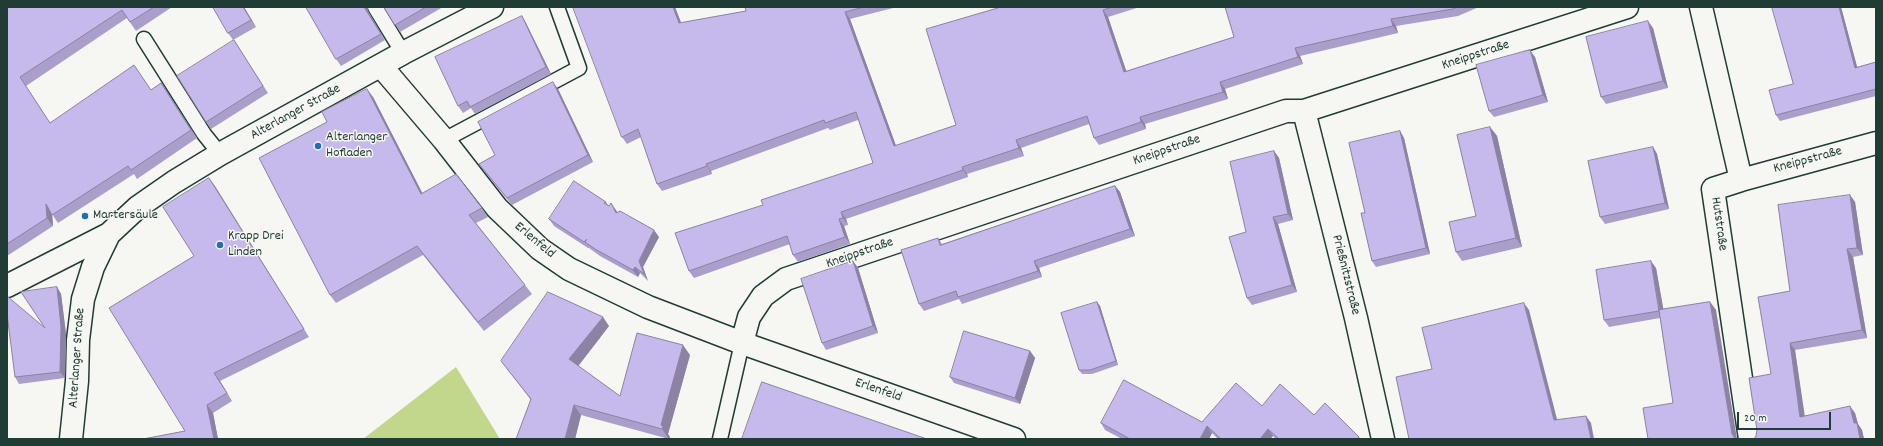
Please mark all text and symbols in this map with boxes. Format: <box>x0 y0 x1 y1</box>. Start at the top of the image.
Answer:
street label: Kneippstraße <box>1440 37 1512 75</box>
street label: Alterlanger Straße <box>248 81 344 145</box>
place label: Alterlanger Hofladen <box>326 130 387 162</box>
street label: Kneippstraße <box>1131 132 1203 170</box>
marker: Alterlanger Hofladen <box>313 141 323 151</box>
street label: Kneippstraße <box>1772 144 1844 178</box>
street label: Hutstraße <box>1706 196 1730 252</box>
place label: Martersäule <box>93 208 158 224</box>
marker: Martersäule <box>80 211 90 221</box>
street label: Erlenfeld <box>510 219 558 263</box>
place label: Krapp Drei Linden <box>228 229 283 262</box>
street label: Prießnitzstraße <box>1327 233 1363 317</box>
street label: Kneippstraße <box>824 235 896 273</box>
marker: Krapp Drei Linden <box>215 240 225 250</box>
street label: Alterlanger Straße <box>66 307 90 409</box>
street label: Erlenfeld <box>852 375 904 407</box>
scale bar <box>1739 404 1833 430</box>
text: 20 m <box>1744 410 1767 427</box>

